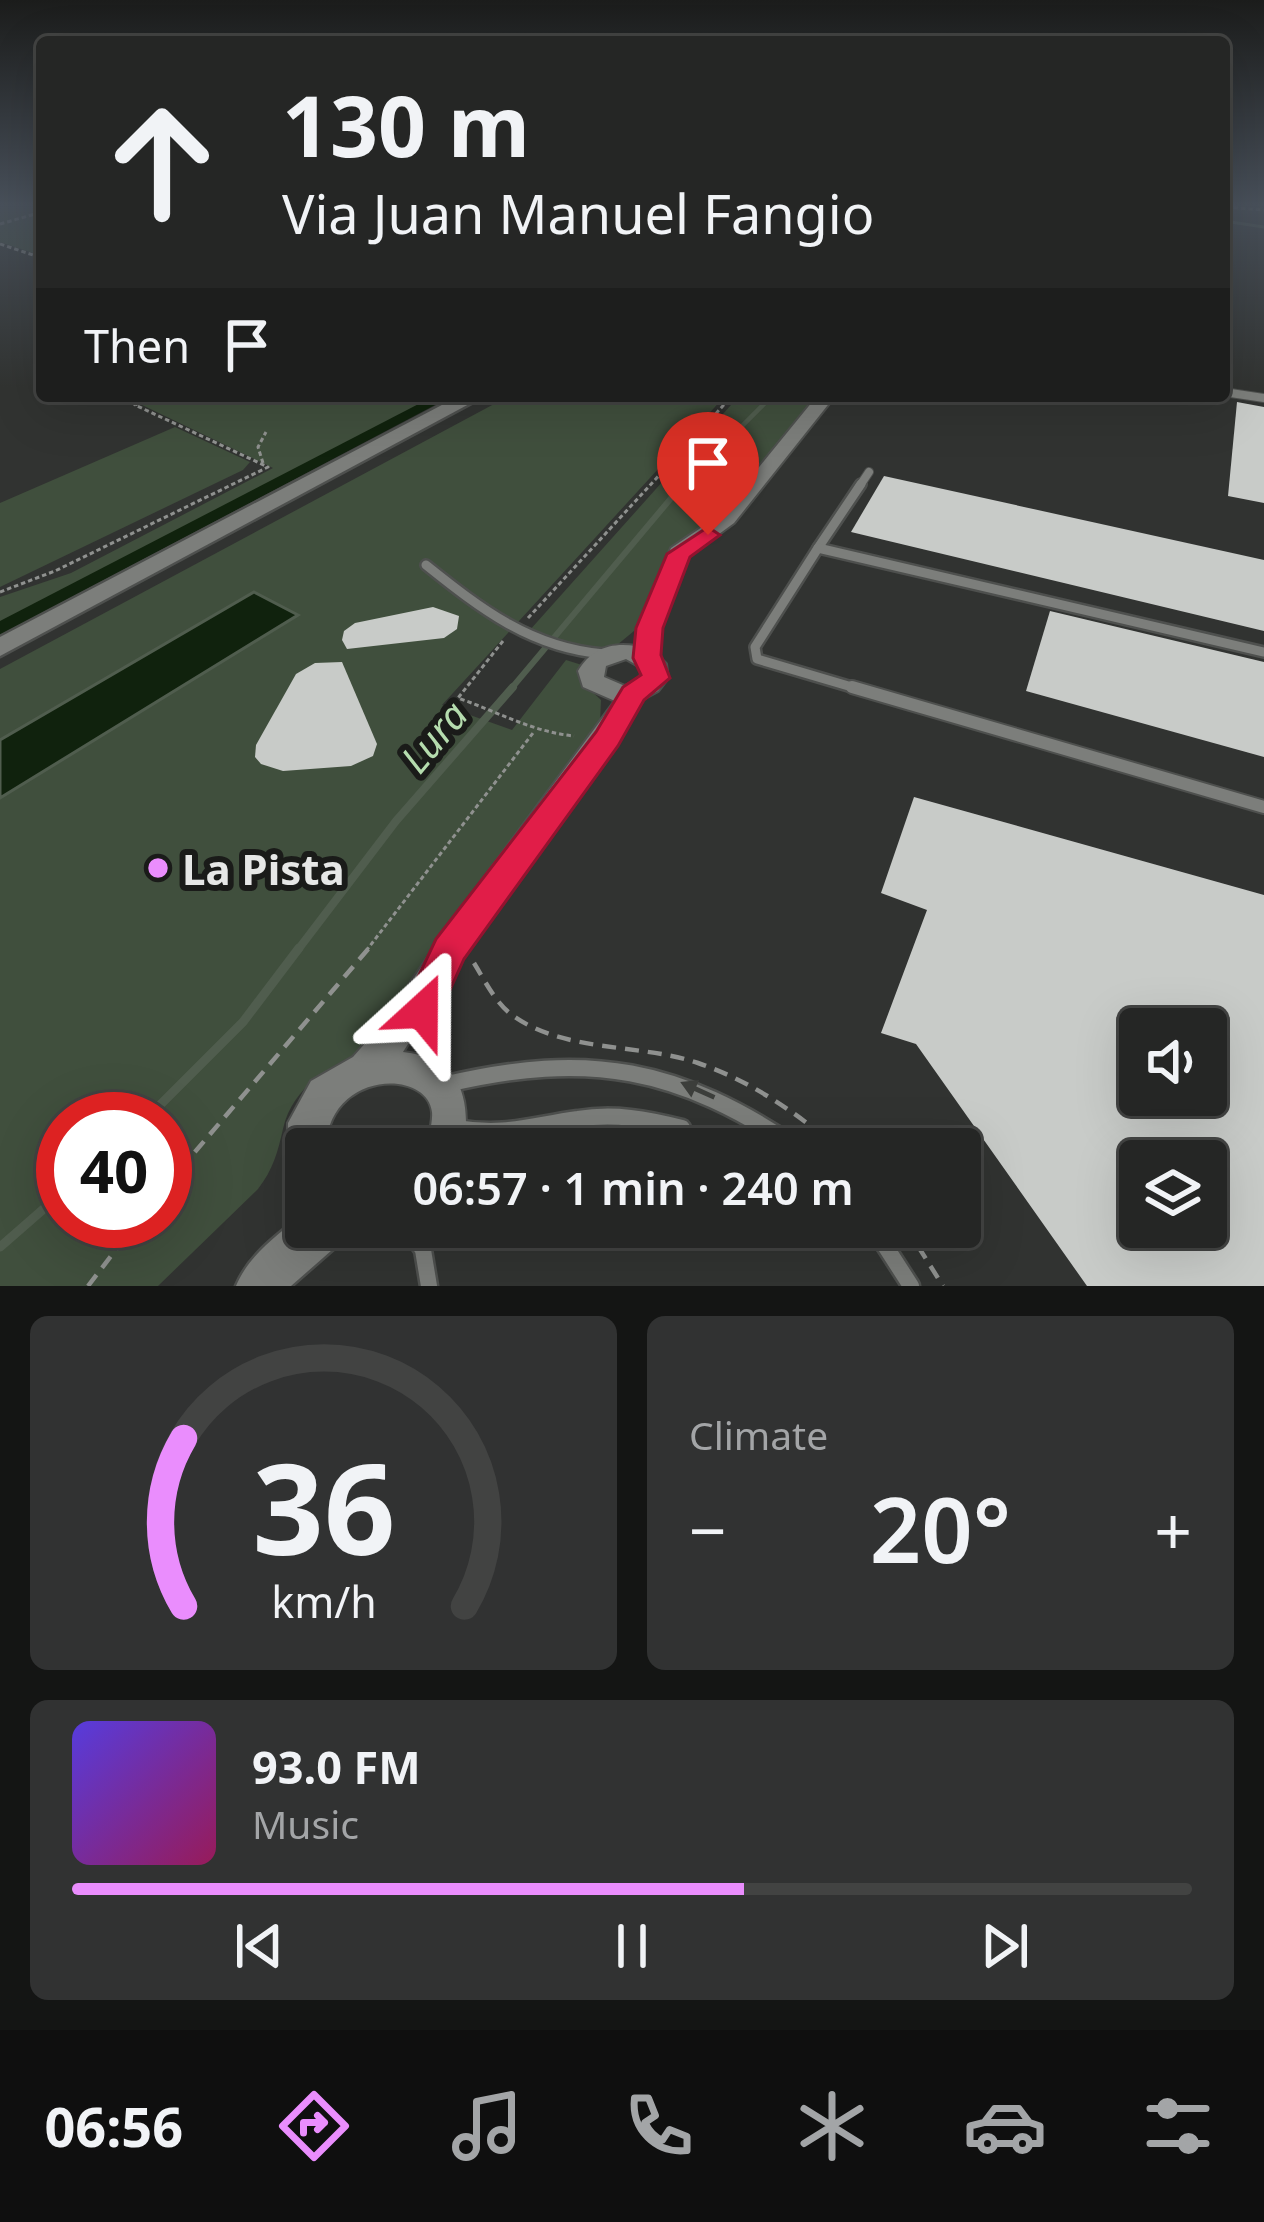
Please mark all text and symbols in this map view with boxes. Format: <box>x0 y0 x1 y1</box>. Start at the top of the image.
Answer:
text: 130 m <box>282 67 530 182</box>
icon: ahead <box>84 84 240 240</box>
text: Via Juan Manuel Fangio <box>282 176 874 250</box>
icon: arrive <box>214 312 280 378</box>
text: Then <box>84 315 190 376</box>
pin <box>657 412 759 535</box>
icon: arrive <box>675 430 741 496</box>
water label: Lura <box>388 689 478 783</box>
place label: La Pista <box>182 840 345 897</box>
marker: La Pista <box>145 855 171 881</box>
position arrow <box>359 948 485 1074</box>
map controls <box>1119 1008 1227 1248</box>
button: sound <box>1119 1008 1227 1116</box>
one-way arrow <box>680 1080 715 1100</box>
speed limit sign: 40 <box>36 1092 192 1248</box>
button: layers <box>1119 1140 1227 1248</box>
text: 06:57 · 1 min · 240 m <box>412 1157 854 1218</box>
text: Climate <box>689 1408 828 1461</box>
text: 36 <box>252 1422 395 1592</box>
text: 20° <box>870 1467 1011 1589</box>
text: − <box>689 1484 727 1574</box>
text: + <box>1154 1484 1192 1574</box>
text: km/h <box>271 1572 376 1631</box>
text: 93.0 FM <box>252 1736 421 1797</box>
text: Music <box>252 1797 359 1850</box>
icon: previous <box>226 1913 292 1979</box>
icon: pause <box>599 1913 665 1979</box>
icon: next <box>972 1913 1038 1979</box>
icon: directions <box>272 2084 356 2168</box>
icon: music <box>445 2084 529 2168</box>
icon: phone <box>617 2084 701 2168</box>
icon: climate <box>790 2084 874 2168</box>
icon: car <box>963 2084 1047 2168</box>
icon: filters <box>1136 2084 1220 2168</box>
text: 06:56 <box>44 2089 183 2163</box>

